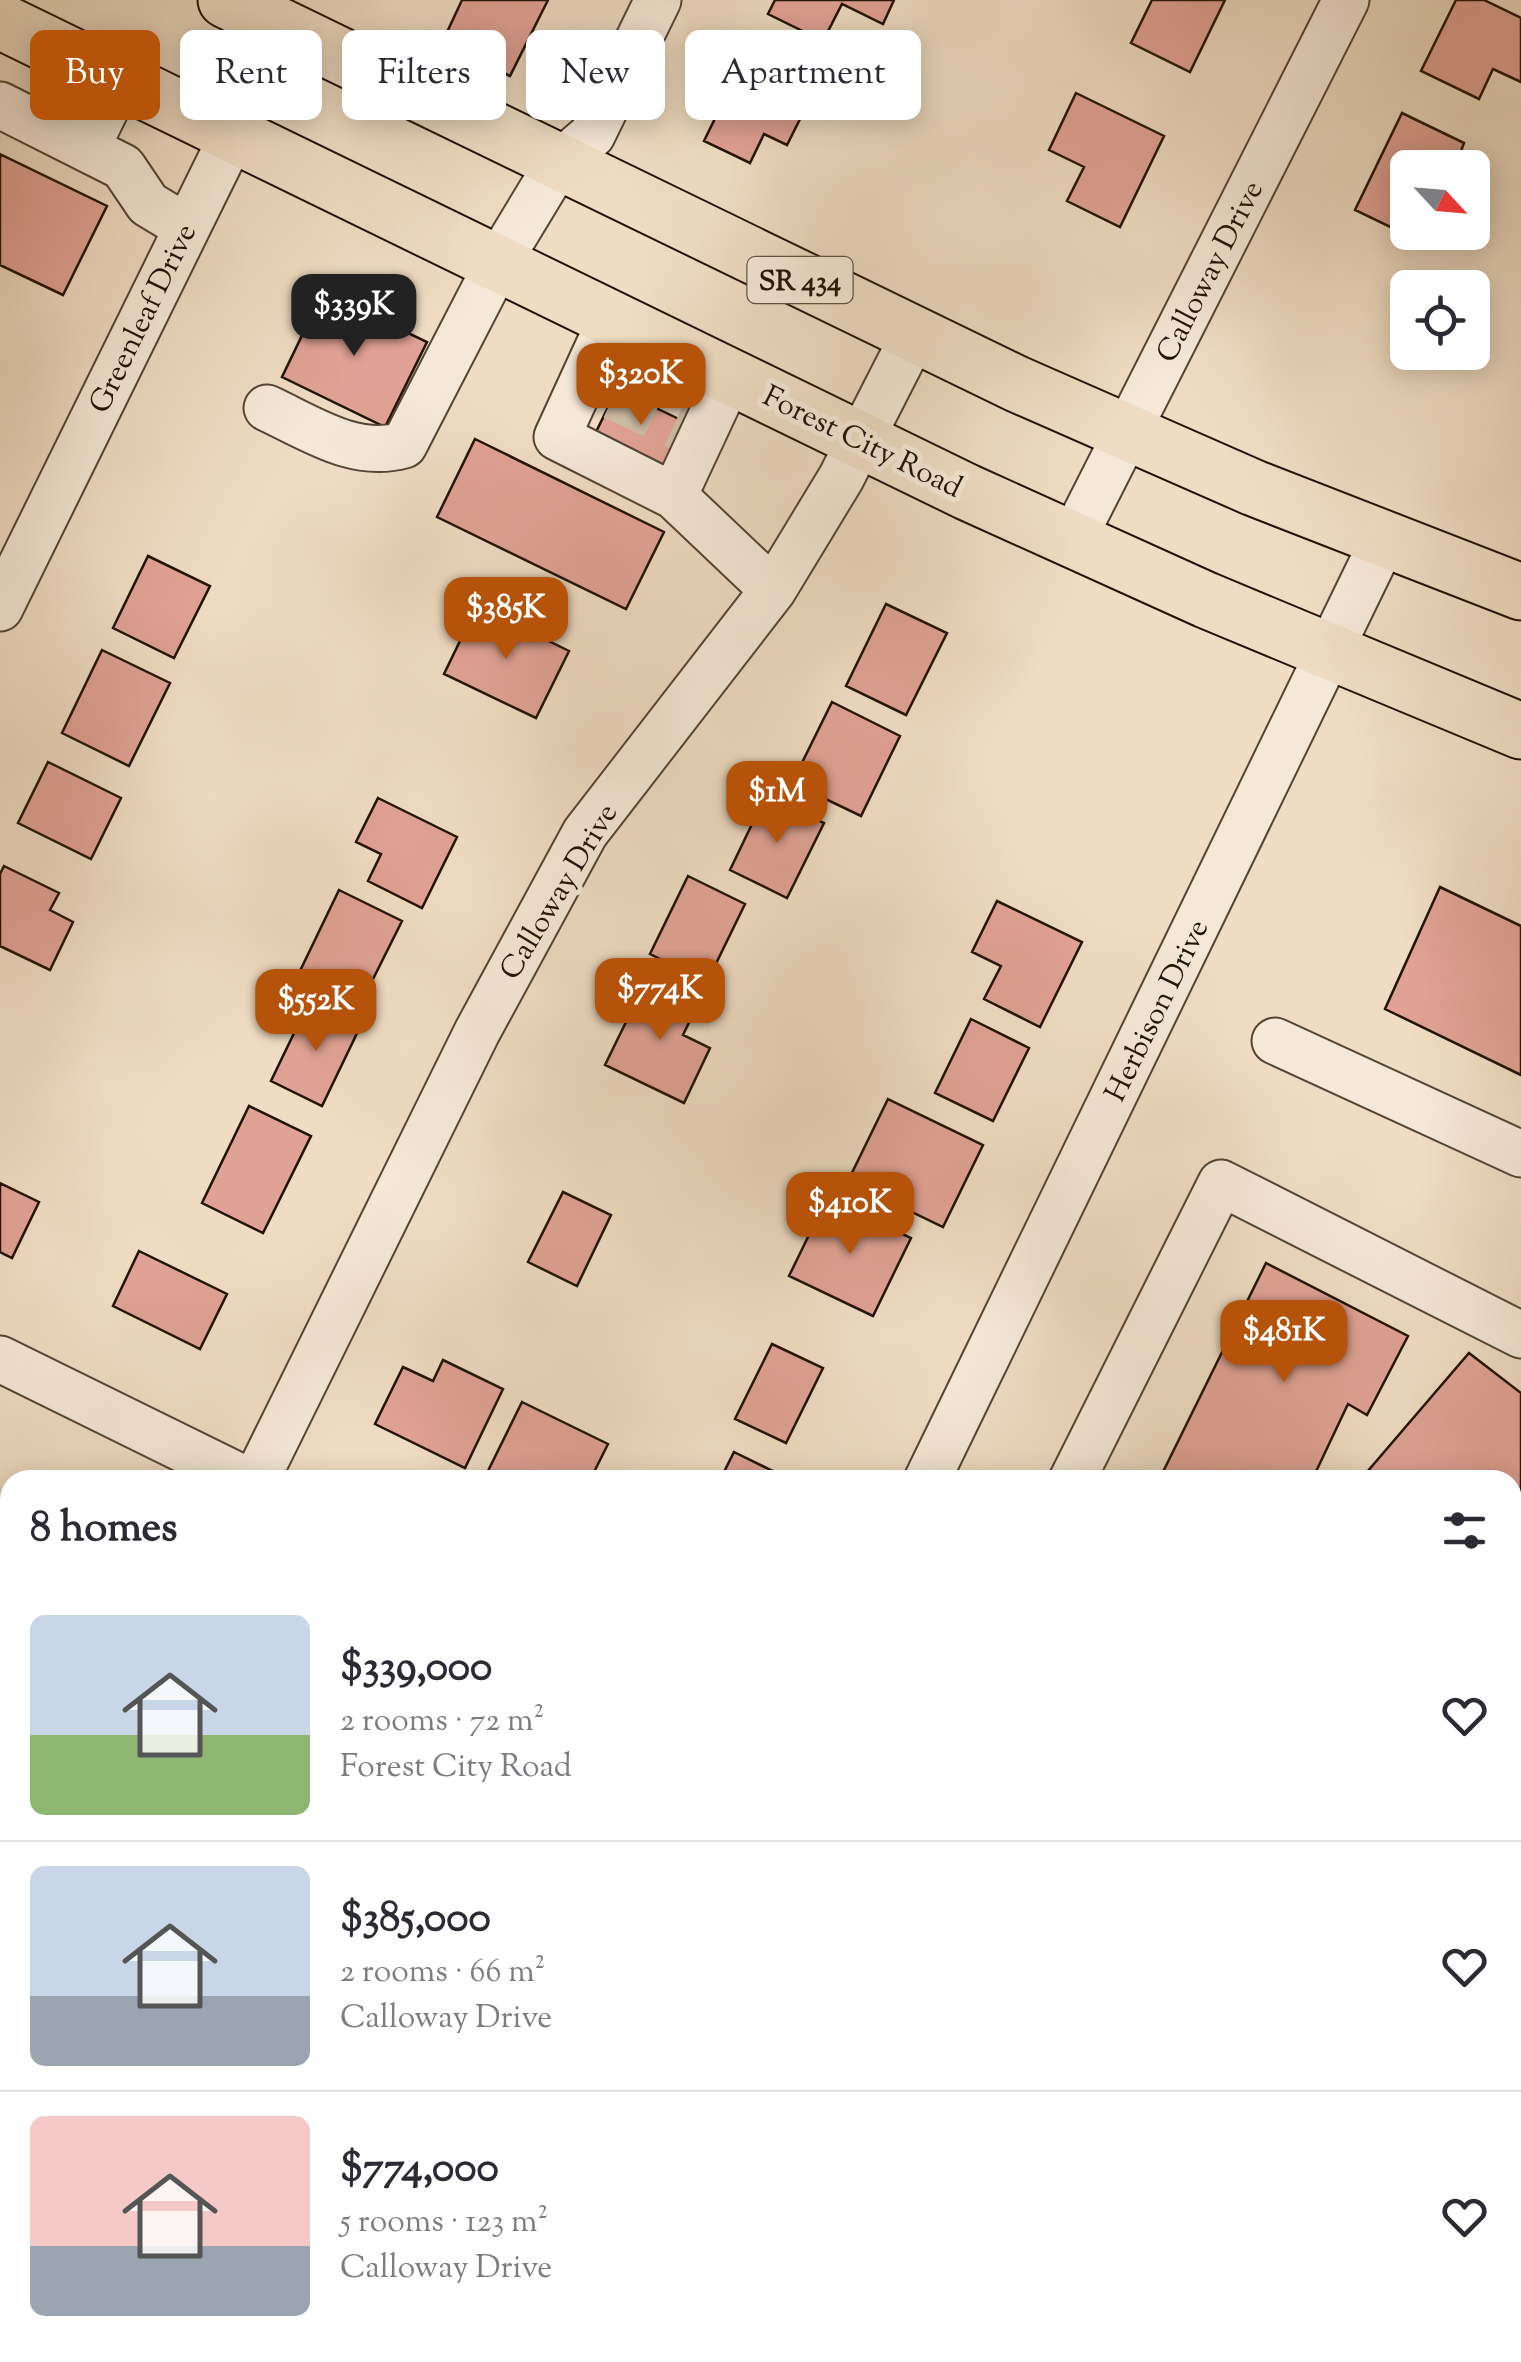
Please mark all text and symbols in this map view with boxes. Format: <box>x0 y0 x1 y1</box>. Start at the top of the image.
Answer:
chip: Buy <box>30 30 160 120</box>
chip: Rent <box>180 30 322 120</box>
chip: Filters <box>342 30 506 120</box>
chip: New <box>526 30 665 120</box>
chip: Apartment <box>685 30 921 120</box>
north arrow <box>1390 150 1490 250</box>
map controls <box>1390 150 1490 370</box>
street label: Calloway Drive <box>1147 174 1276 371</box>
street label: Greenleaf Drive <box>80 217 209 421</box>
road number: SR 434 <box>748 257 852 303</box>
button: locate <box>1390 270 1490 370</box>
pin: $339K <box>284 274 424 359</box>
text: $339K <box>313 283 395 329</box>
pin: $320K <box>571 343 711 428</box>
text: $320K <box>598 352 684 398</box>
street label: Forest City Road <box>755 376 969 510</box>
pin: $385K <box>436 577 576 662</box>
text: $385K <box>466 586 546 632</box>
pin: $1M <box>729 761 825 846</box>
text: $1M <box>748 770 806 816</box>
street label: Calloway Drive <box>490 796 630 989</box>
street label: Herbison Drive <box>1096 913 1221 1110</box>
pin: $774K <box>590 958 730 1043</box>
text: $774K <box>617 967 703 1013</box>
pin: $552K <box>246 969 386 1054</box>
text: $552K <box>277 978 355 1024</box>
pin: $410K <box>780 1172 920 1257</box>
text: $410K <box>808 1181 892 1227</box>
pin: $481K <box>1214 1300 1354 1385</box>
text: $481K <box>1242 1309 1326 1355</box>
text: 8 homes <box>30 1500 178 1560</box>
icon: filters <box>1437 1503 1492 1558</box>
text: $339,000 <box>340 1639 492 1699</box>
icon: home <box>110 1655 230 1775</box>
icon: heart <box>1437 1688 1492 1743</box>
text: 2 rooms · 72 m² <box>340 1699 544 1745</box>
text: Forest City Road <box>340 1745 572 1791</box>
text: $385,000 <box>340 1890 491 1950</box>
icon: home <box>110 1906 230 2026</box>
icon: heart <box>1437 1939 1492 1994</box>
text: 2 rooms · 66 m² <box>340 1950 545 1996</box>
text: Calloway Drive <box>340 1996 552 2042</box>
text: $774,000 <box>340 2140 499 2200</box>
icon: home <box>110 2156 230 2276</box>
icon: heart <box>1437 2189 1492 2244</box>
text: 5 rooms · 123 m² <box>340 2200 548 2246</box>
text: Calloway Drive <box>340 2246 552 2292</box>

